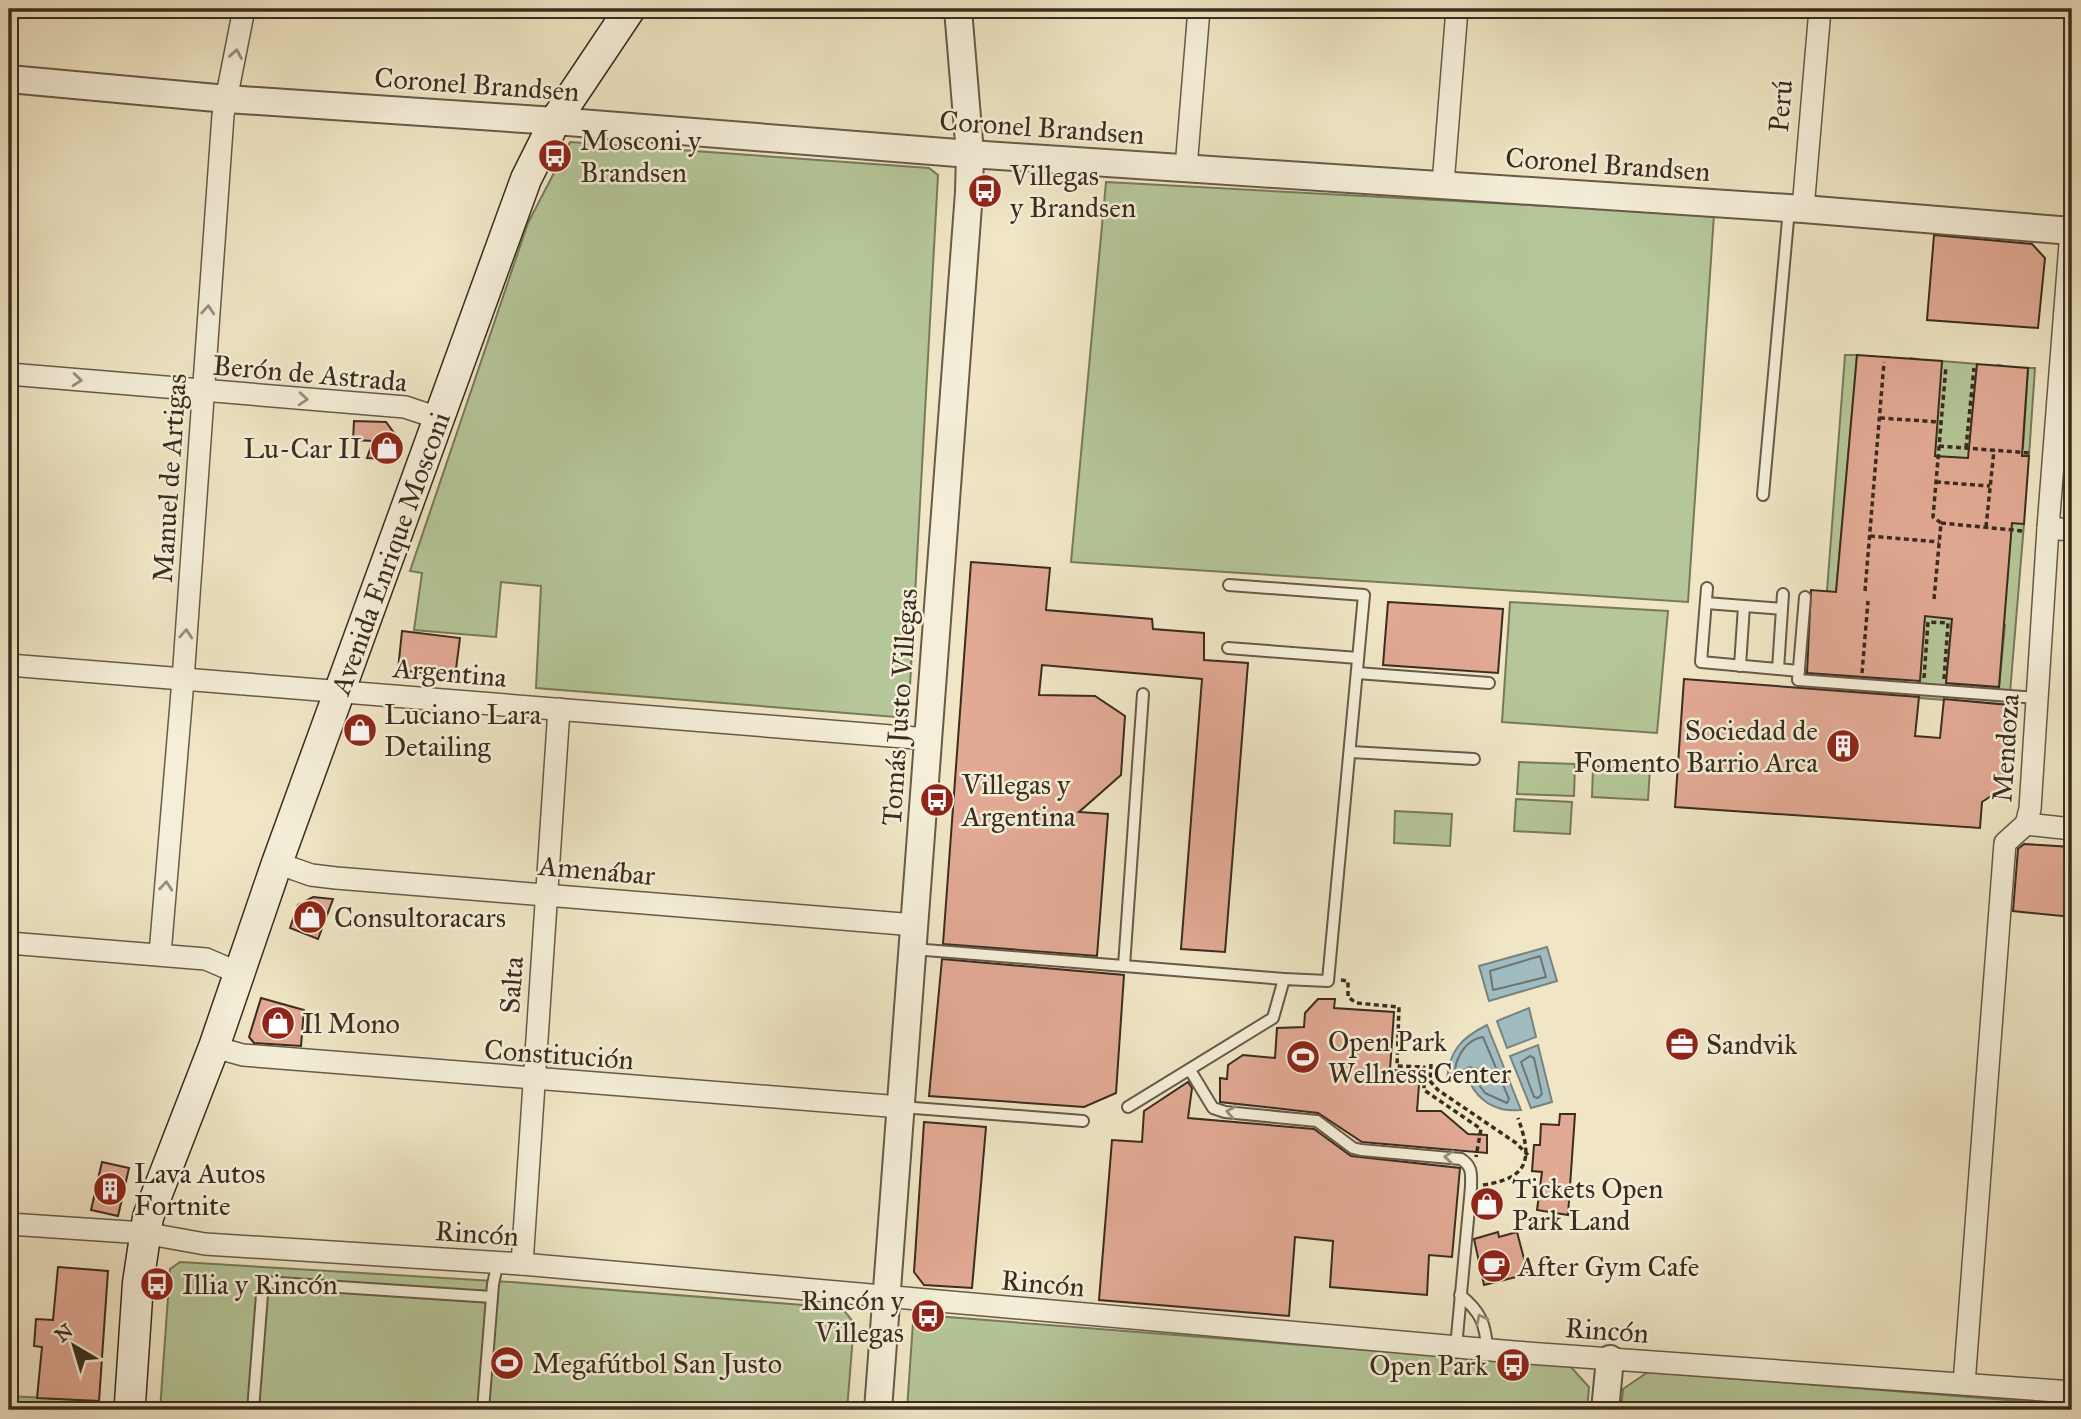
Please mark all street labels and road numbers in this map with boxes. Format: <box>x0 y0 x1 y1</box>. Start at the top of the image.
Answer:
street label: Coronel Brandsen <box>373 60 581 109</box>
street label: Perú <box>1761 78 1800 134</box>
street label: Coronel Brandsen <box>938 103 1146 152</box>
street label: Coronel Brandsen <box>1504 140 1712 189</box>
street label: Berón de Astrada <box>211 348 409 399</box>
street label: Manuel de Artigas <box>145 372 194 584</box>
street label: Avenida Enrique Mosconi <box>323 407 458 700</box>
street label: Tomás Justo Villegas <box>874 587 925 827</box>
street label: Argentina <box>391 650 508 695</box>
street label: Mendoza <box>1984 692 2027 803</box>
street label: Amenábar <box>536 848 657 893</box>
street label: Salta <box>492 955 531 1015</box>
street label: Constitución <box>483 1032 635 1077</box>
street label: Rincón <box>434 1213 520 1254</box>
street label: Rincón <box>1000 1262 1086 1305</box>
street label: Rincón <box>1564 1310 1650 1351</box>

